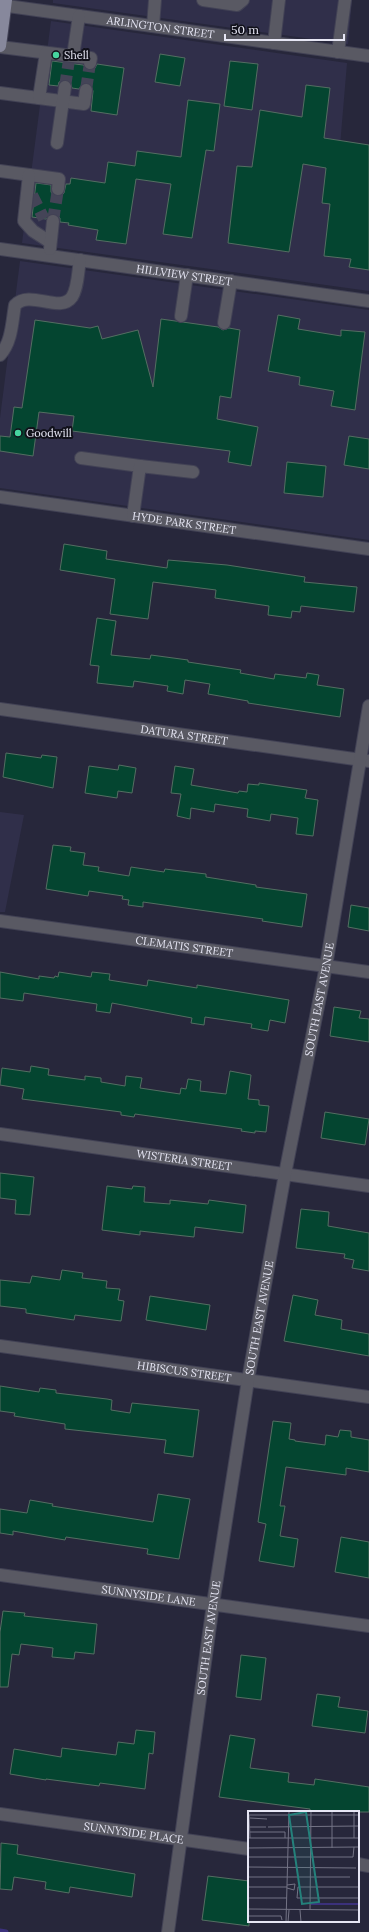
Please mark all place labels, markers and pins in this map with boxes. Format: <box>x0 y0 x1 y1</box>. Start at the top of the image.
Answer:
place label: Shell <box>64 48 89 62</box>
marker: Shell <box>51 50 61 60</box>
place label: Goodwill <box>26 426 72 440</box>
marker: Goodwill <box>13 428 23 438</box>

